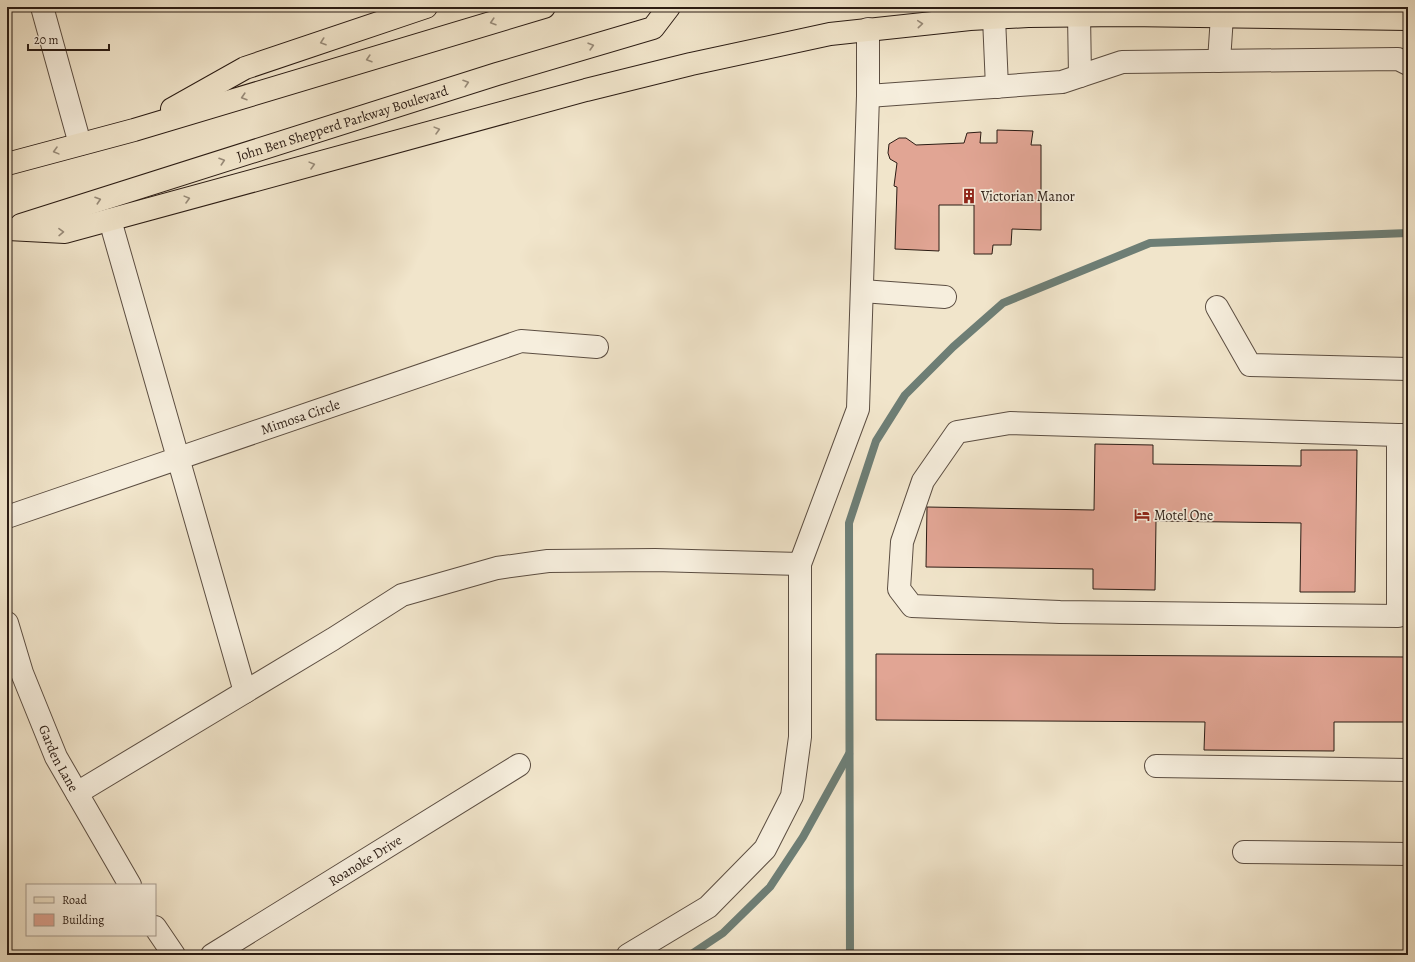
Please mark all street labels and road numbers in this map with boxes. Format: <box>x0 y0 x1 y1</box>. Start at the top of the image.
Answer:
street label: John Ben Shepperd Parkway Boulevard <box>234 81 451 166</box>
street label: Mimosa Circle <box>258 395 343 439</box>
street label: Garden Lane <box>34 722 83 795</box>
street label: Roanoke Drive <box>325 831 406 891</box>

